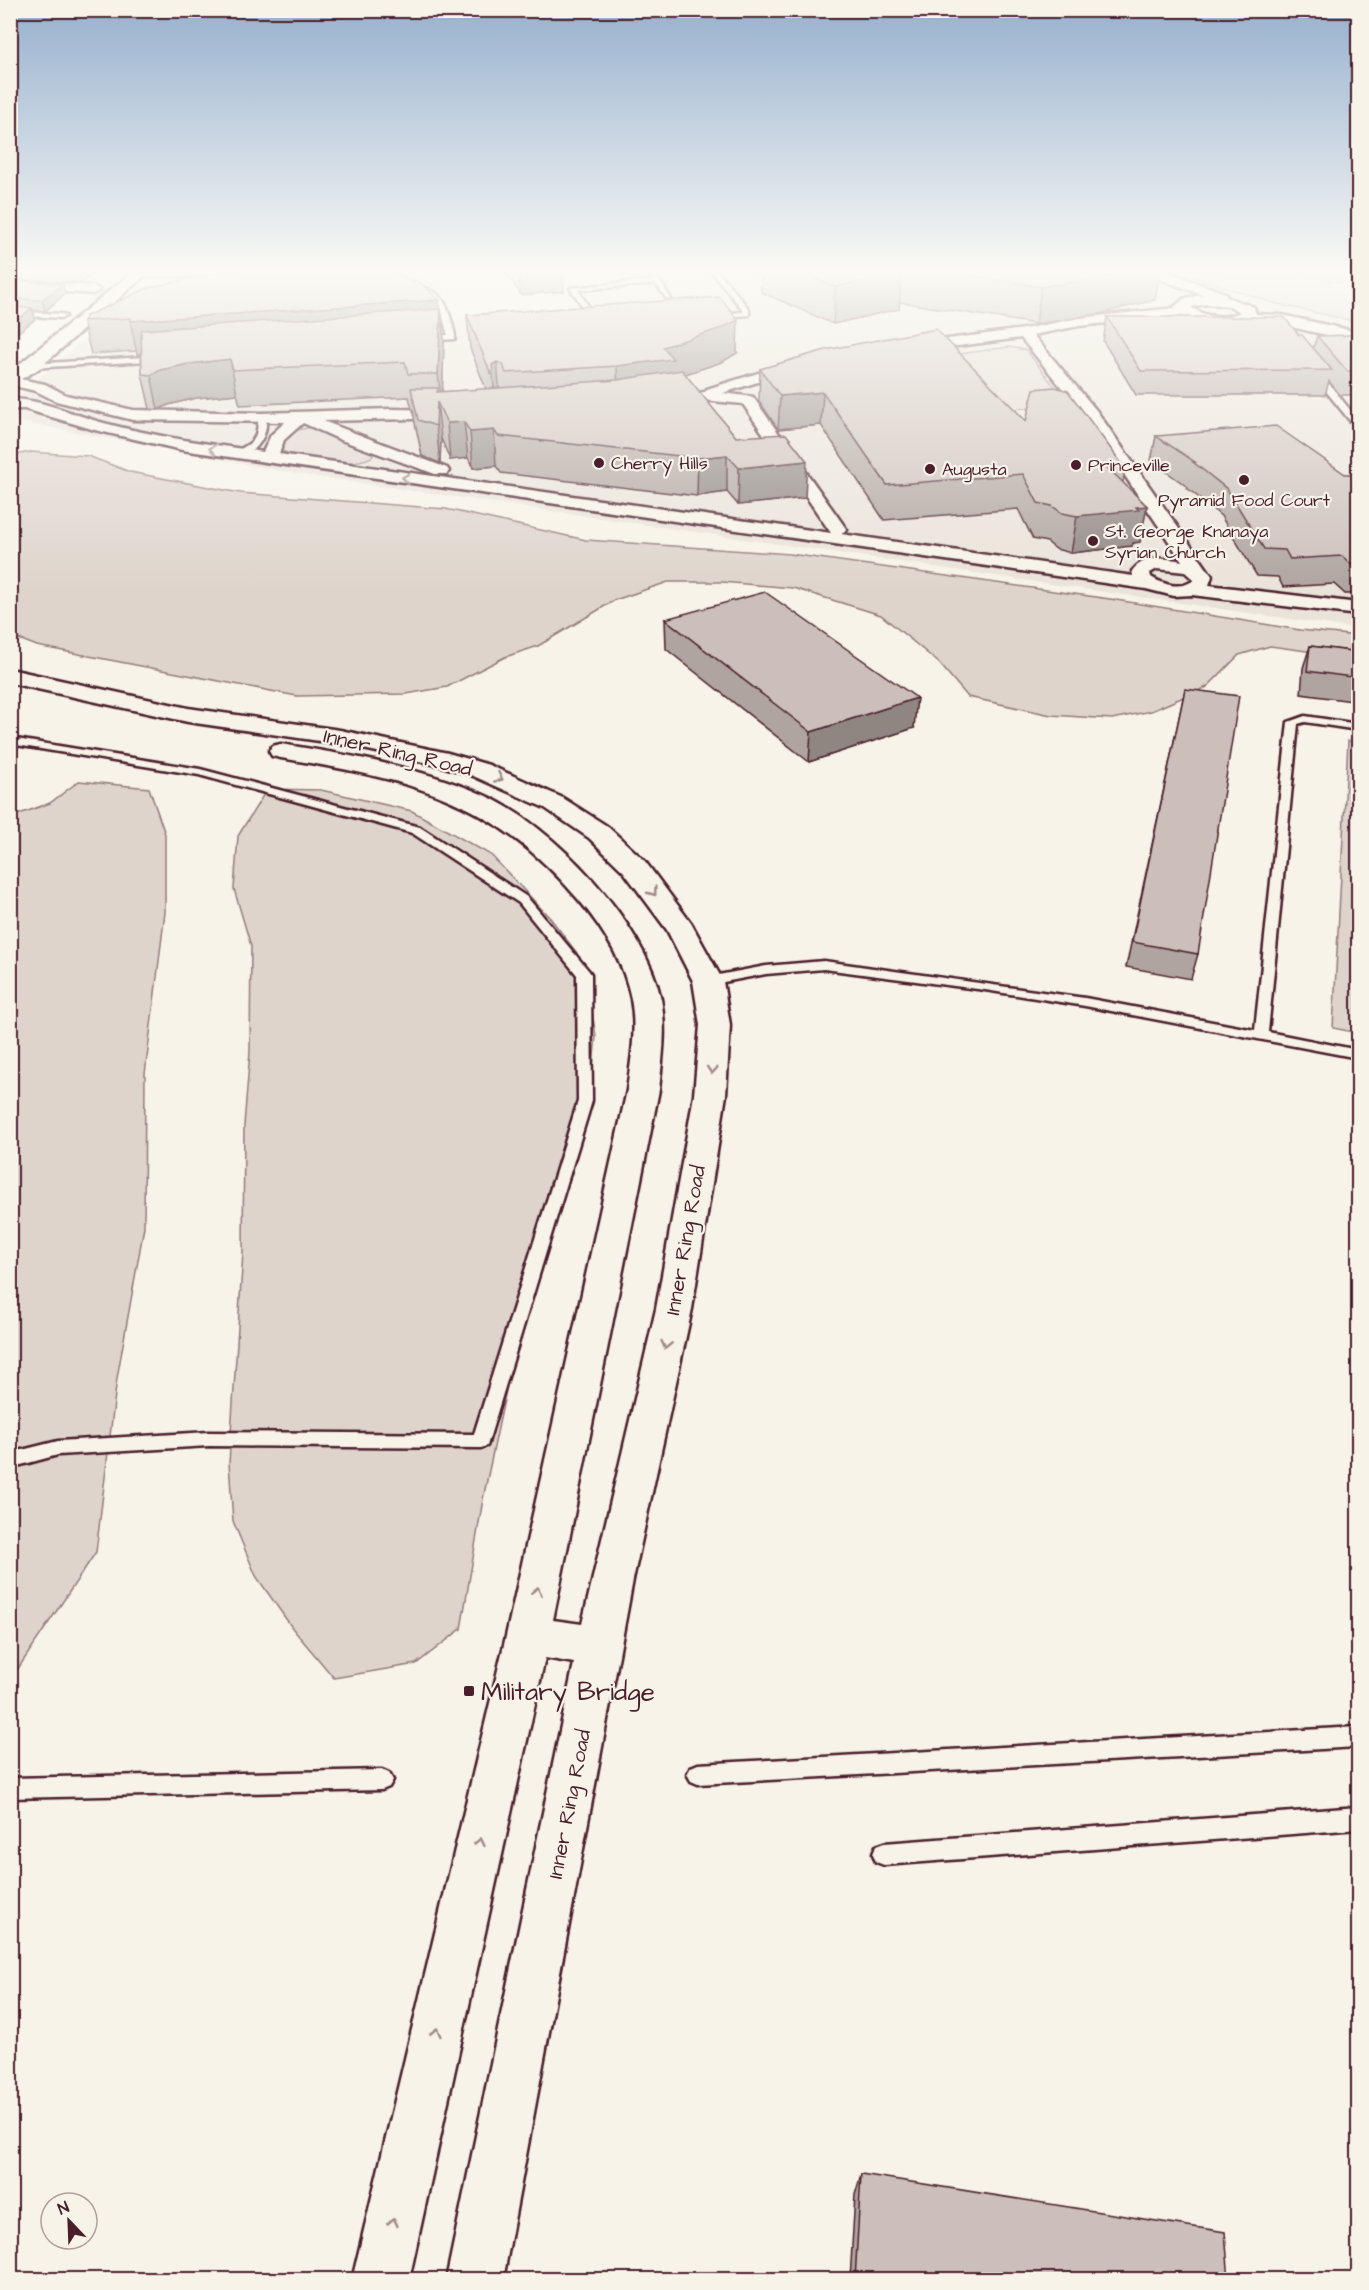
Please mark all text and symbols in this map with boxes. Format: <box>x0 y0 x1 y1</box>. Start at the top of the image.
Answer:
one-way arrow <box>208 444 218 456</box>
place label: Cherry Hills <box>611 451 708 477</box>
place label: Princeville <box>1088 453 1170 478</box>
marker: Cherry Hills <box>592 456 606 470</box>
place label: Augusta <box>942 457 1007 483</box>
marker: Princeville <box>1069 458 1083 472</box>
marker: Augusta <box>923 462 937 476</box>
one-way arrow <box>401 472 411 484</box>
marker: Pyramid Food Court <box>1237 473 1251 487</box>
place label: Pyramid Food Court <box>1158 488 1331 514</box>
place label: St. George Knanaya Syrian Church <box>1105 519 1268 566</box>
marker: St. George Knanaya Syrian Church <box>1086 534 1100 548</box>
street label: Inner Ring Road <box>320 721 475 786</box>
one-way arrow <box>492 771 503 783</box>
one-way arrow <box>646 885 657 896</box>
one-way arrow <box>706 1066 719 1075</box>
street label: Inner Ring Road <box>658 1163 715 1318</box>
one-way arrow <box>660 1340 673 1350</box>
one-way arrow <box>530 1586 543 1596</box>
place label: Military Bridge <box>481 1674 655 1712</box>
marker: Military Bridge <box>462 1684 476 1698</box>
street label: Inner Ring Road <box>541 1727 600 1882</box>
one-way arrow <box>473 1838 486 1848</box>
one-way arrow <box>429 2028 442 2038</box>
north arrow <box>39 2191 99 2251</box>
text: N <box>55 2196 72 2220</box>
one-way arrow <box>385 2218 398 2228</box>

